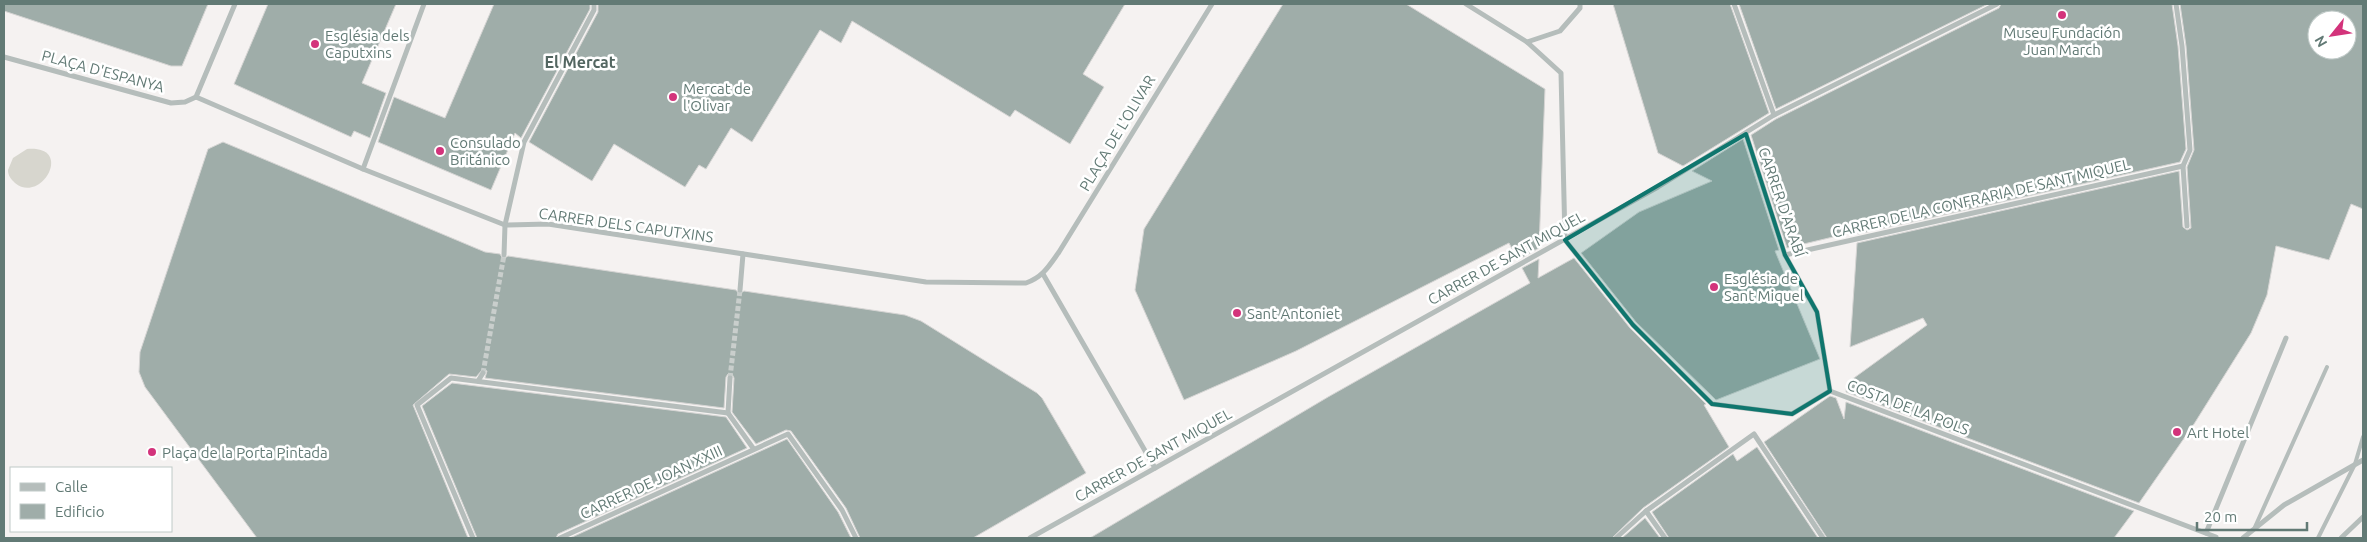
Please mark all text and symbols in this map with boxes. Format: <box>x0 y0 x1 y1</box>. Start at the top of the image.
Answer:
marker: Museu Fundación Juan March <box>2056 9 2068 21</box>
north arrow <box>2307 10 2357 60</box>
place label: Museu Fundación Juan March <box>2003 24 2121 58</box>
place label: Església dels Caputxins <box>325 27 410 61</box>
text: N <box>2311 33 2330 50</box>
marker: Església dels Caputxins <box>309 38 321 50</box>
street label: PLAÇA D'ESPANYA <box>40 47 166 96</box>
district label: El Mercat <box>544 53 616 71</box>
street label: PLAÇA DE L'OLIVAR <box>1076 72 1158 194</box>
place label: Mercat de l'Olivar <box>683 80 751 114</box>
marker: Mercat de l'Olivar <box>667 91 679 103</box>
place label: Consulado Británico <box>450 134 521 168</box>
marker: Consulado Británico <box>434 145 446 157</box>
street label: CARRER D'ARABÍ <box>1755 145 1809 259</box>
street label: CARRER DE LA CONFRARIA DE SANT MIQUEL <box>1830 155 2132 241</box>
street label: CARRER DELS CAPUTXINS <box>538 204 715 246</box>
street label: CARRER DE SANT MIQUEL <box>1425 208 1588 308</box>
place label: Església de Sant Miquel <box>1724 270 1804 304</box>
marker: Església de Sant Miquel <box>1708 281 1720 293</box>
place label: Sant Antoniet <box>1247 305 1340 322</box>
marker: Sant Antoniet <box>1231 307 1243 319</box>
street label: COSTA DE LA POLS <box>1845 376 1971 438</box>
street label: CARRER DE SANT MIQUEL <box>1072 405 1235 505</box>
place label: Art Hotel <box>2187 424 2249 441</box>
marker: Art Hotel <box>2171 426 2183 438</box>
street label: CARRER DE JOAN XXIII <box>577 442 725 522</box>
place label: Plaça de la Porta Pintada <box>162 444 328 461</box>
marker: Plaça de la Porta Pintada <box>146 446 158 458</box>
legend <box>10 467 172 532</box>
text: Calle <box>55 478 88 495</box>
scale bar <box>2197 500 2307 532</box>
text: Edificio <box>55 503 104 520</box>
text: 20 m <box>2204 508 2237 525</box>

